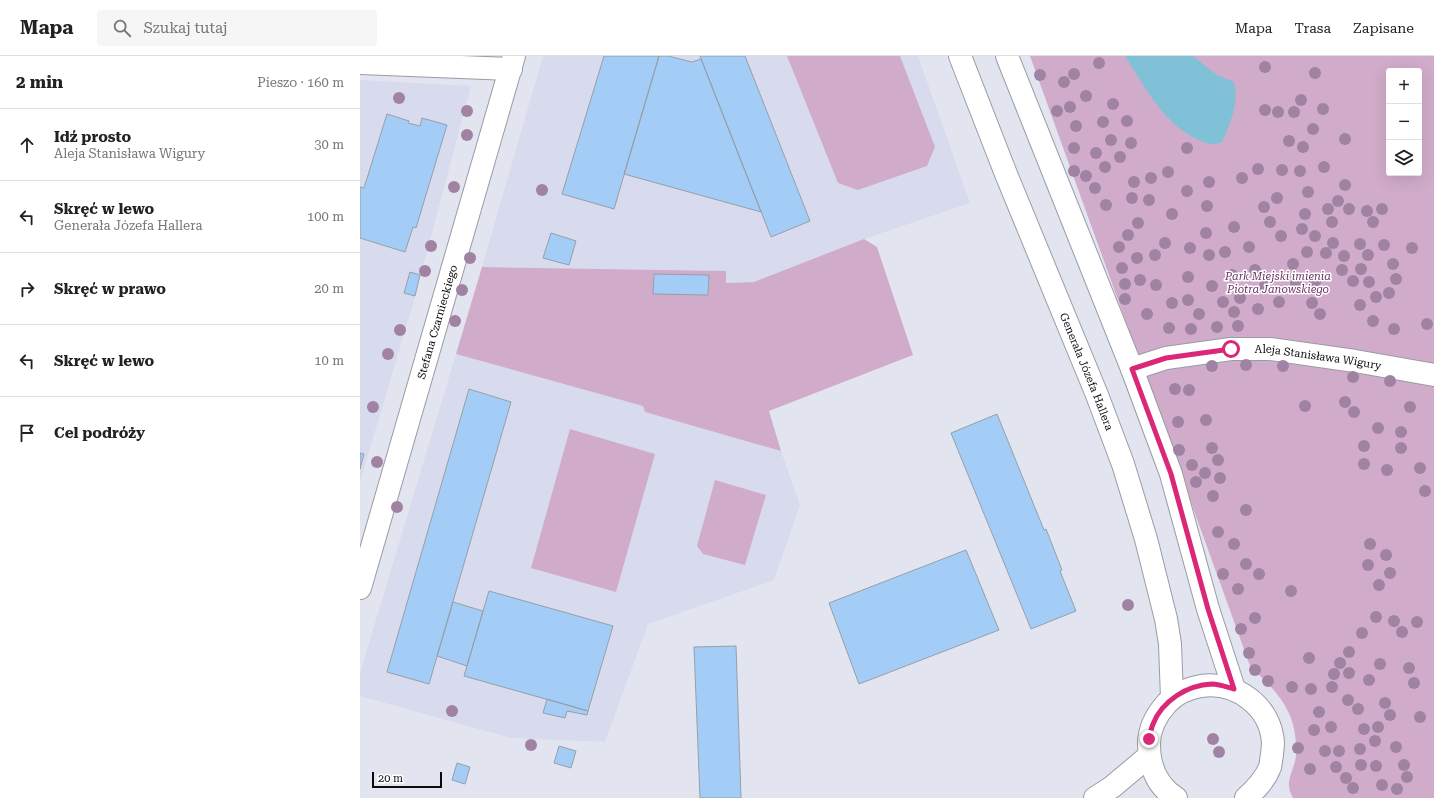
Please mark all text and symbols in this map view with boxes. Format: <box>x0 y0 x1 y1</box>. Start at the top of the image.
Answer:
search box <box>97 10 377 46</box>
text: Mapa <box>20 16 73 39</box>
icon: search <box>111 17 133 39</box>
text: Szukaj tutaj <box>143 19 228 37</box>
text: Mapa <box>1235 20 1272 36</box>
text: Trasa <box>1294 20 1331 36</box>
text: Zapisane <box>1353 20 1414 36</box>
map controls <box>1386 68 1422 176</box>
button: + <box>1386 68 1422 104</box>
text: 2 min <box>16 72 63 92</box>
text: Pieszo · 160 m <box>257 75 344 90</box>
button: − <box>1386 104 1422 140</box>
text: Idź prosto <box>54 128 131 146</box>
icon: ahead <box>16 134 38 156</box>
text: 30 m <box>314 137 344 152</box>
button: layers <box>1386 140 1422 176</box>
text: Aleja Stanisława Wigury <box>54 146 205 161</box>
text: Skręć w lewo <box>54 200 154 218</box>
icon: left <box>16 206 38 228</box>
text: 100 m <box>307 209 344 224</box>
text: Generała Józefa Hallera <box>54 218 202 233</box>
street label: Stefana Czarnieckiego <box>415 263 460 381</box>
park label: Park Miejski imienia Piotra Janowskiego <box>1224 270 1331 296</box>
icon: right <box>16 278 38 300</box>
text: Skręć w prawo <box>54 280 166 298</box>
text: 20 m <box>314 281 344 296</box>
street label: Generała Józefa Hallera <box>1057 311 1116 432</box>
route start <box>1222 340 1240 358</box>
street label: Aleja Stanisława Wigury <box>1255 343 1383 373</box>
icon: left <box>16 350 38 372</box>
text: Skręć w lewo <box>54 352 154 370</box>
text: 10 m <box>314 353 344 368</box>
icon: arrive <box>16 422 38 444</box>
text: Cel podróży <box>54 424 145 442</box>
route end <box>1140 730 1158 748</box>
scale bar <box>372 770 442 789</box>
text: 20 m <box>378 772 403 785</box>

